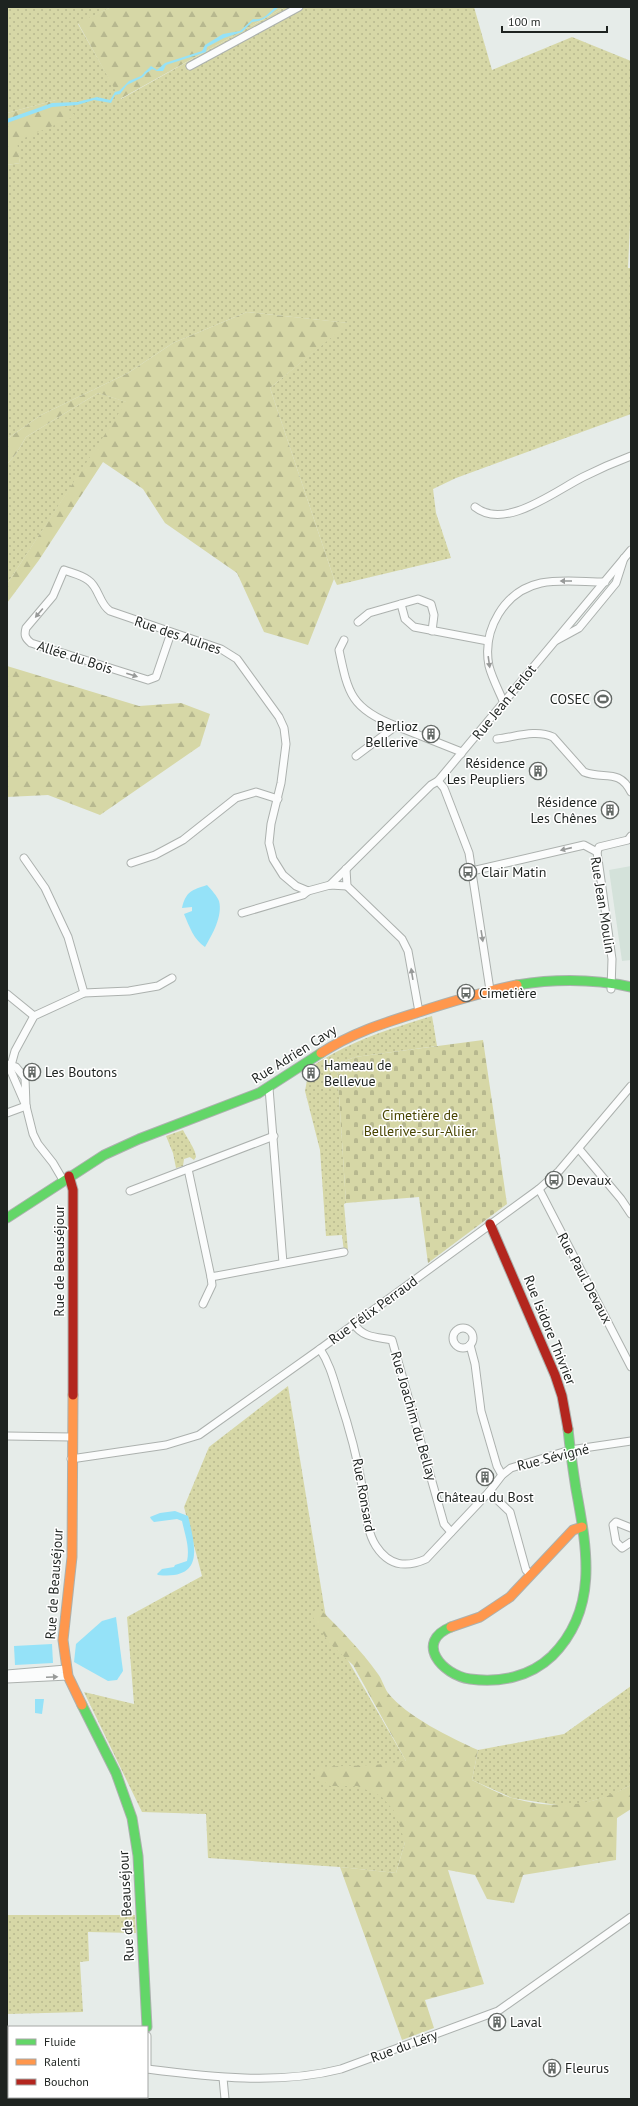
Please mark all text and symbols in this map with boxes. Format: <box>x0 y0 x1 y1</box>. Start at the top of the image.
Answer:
scale bar <box>502 8 607 34</box>
text: 100 m <box>508 14 541 29</box>
one-way arrow <box>559 578 572 584</box>
one-way arrow <box>34 607 43 618</box>
street label: Rue des Aulnes <box>132 612 224 658</box>
street label: Allée du Bois <box>35 636 115 678</box>
one-way arrow <box>486 656 492 668</box>
street label: Rue Jean Ferlot <box>468 661 540 743</box>
one-way arrow <box>127 672 139 678</box>
sports icon: COSEC <box>593 689 613 709</box>
place label: COSEC <box>550 690 590 708</box>
place label: Berlioz Bellerive <box>365 717 418 751</box>
building icon: Berlioz Bellerive <box>421 724 441 744</box>
place label: Résidence Les Peupliers <box>447 754 525 788</box>
building icon: Résidence Les Peupliers <box>528 761 548 781</box>
place label: Résidence Les Chênes <box>530 793 597 827</box>
building icon: Résidence Les Chênes <box>600 800 620 820</box>
one-way arrow <box>560 847 573 853</box>
street label: Rue Jean Moulin <box>586 855 620 955</box>
bus stop icon: Clair Matin <box>458 862 478 882</box>
place label: Clair Matin <box>481 863 546 881</box>
one-way arrow <box>479 929 485 942</box>
one-way arrow <box>409 968 415 980</box>
bus stop icon: Cimetière <box>456 983 476 1003</box>
place label: Cimetière <box>479 984 537 1002</box>
street label: Rue Adrien Cavy <box>248 1020 340 1087</box>
place label: Hameau de Bellevue <box>324 1056 392 1090</box>
building icon: Les Boutons <box>22 1062 42 1082</box>
place label: Les Boutons <box>45 1063 117 1081</box>
building icon: Hameau de Bellevue <box>301 1063 321 1083</box>
park label: Cimetière de Bellerive-sur-Aliier <box>364 1106 477 1140</box>
bus stop icon: Devaux <box>544 1170 564 1190</box>
place label: Devaux <box>567 1171 611 1189</box>
street label: Rue de Beauséjour <box>50 1205 68 1317</box>
street label: Rue Paul Devaux <box>553 1229 617 1327</box>
street label: Rue Félix Perraud <box>325 1272 421 1348</box>
street label: Rue Isidore Thivrier <box>520 1272 580 1388</box>
street label: Rue Joachim du Bellay <box>387 1349 441 1483</box>
street label: Rue Sévigné <box>515 1439 591 1475</box>
street label: Rue Ronsard <box>349 1457 379 1533</box>
building icon: Château du Bost <box>475 1467 495 1487</box>
place label: Château du Bost <box>436 1488 534 1506</box>
street label: Rue de Beauséjour <box>41 1528 67 1640</box>
one-way arrow <box>46 1674 59 1680</box>
street label: Rue de Beauséjour <box>114 1850 138 1962</box>
building icon: Laval <box>487 2012 507 2032</box>
place label: Laval <box>510 2013 542 2031</box>
street label: Rue du Léry <box>368 2025 441 2066</box>
legend <box>8 2026 148 2098</box>
text: Fluide <box>44 2034 76 2049</box>
text: Ralenti <box>44 2054 80 2069</box>
building icon: Fleurus <box>542 2058 562 2078</box>
place label: Fleurus <box>565 2059 609 2077</box>
text: Bouchon <box>44 2074 89 2089</box>

